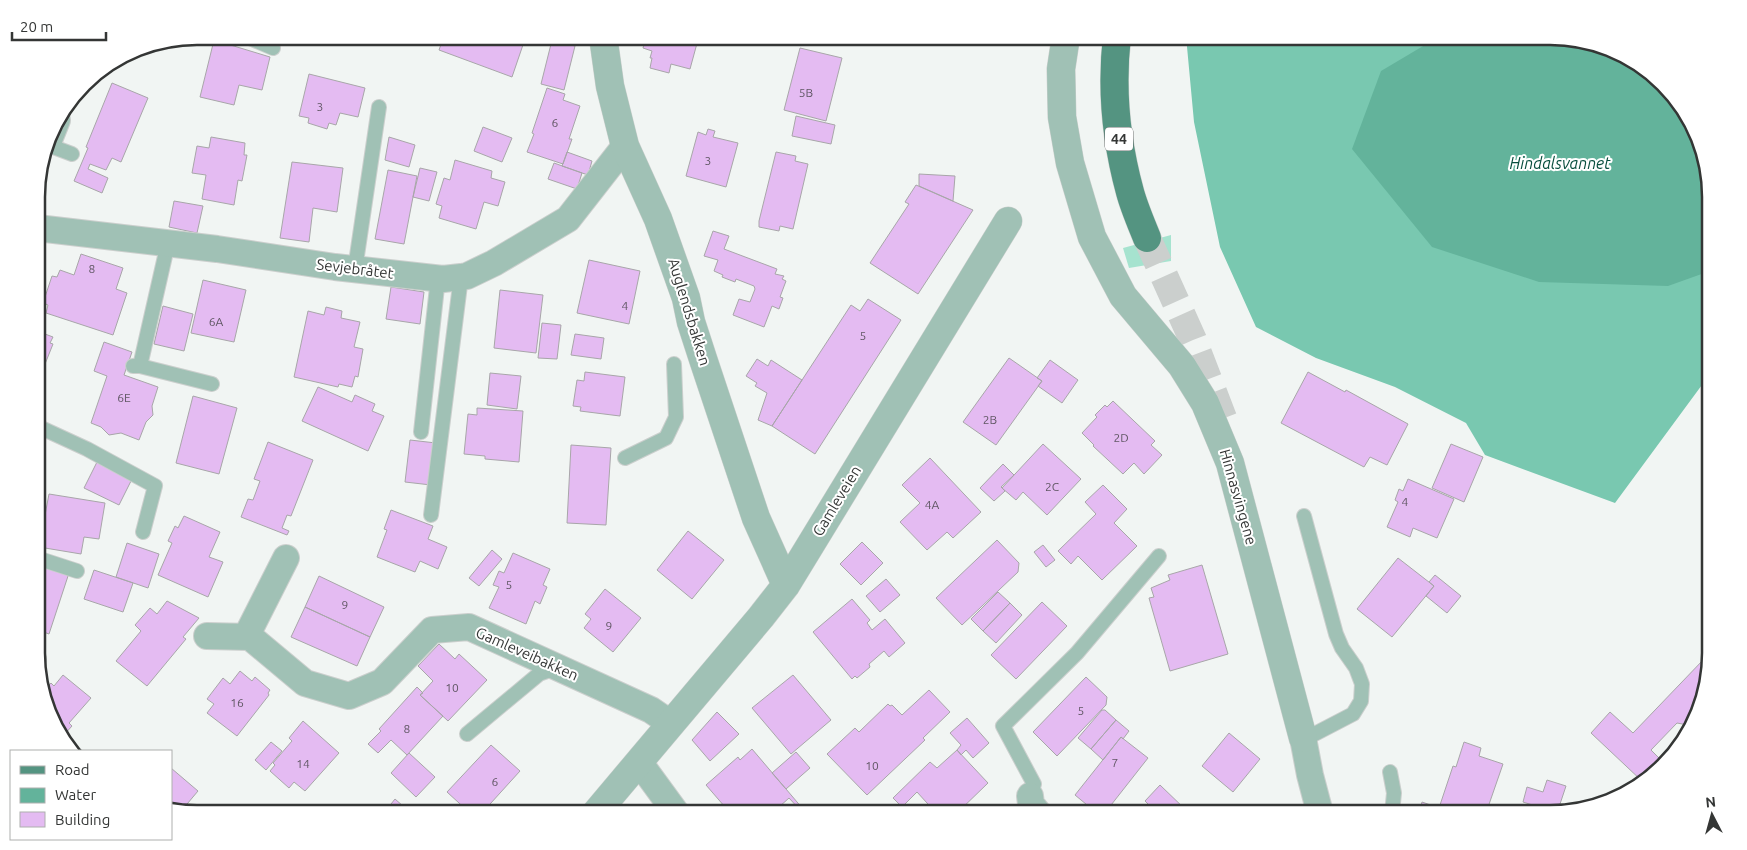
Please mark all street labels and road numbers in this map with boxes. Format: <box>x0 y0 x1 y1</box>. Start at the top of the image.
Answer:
road number: 44 <box>1105 128 1133 150</box>
street label: Sevjebråtet <box>316 255 395 282</box>
street label: Auglendsbakken <box>665 256 714 368</box>
street label: Hinnasvingene <box>1217 447 1260 547</box>
street label: Gamleveien <box>809 463 864 539</box>
street label: Gamleveibakken <box>473 623 581 684</box>

